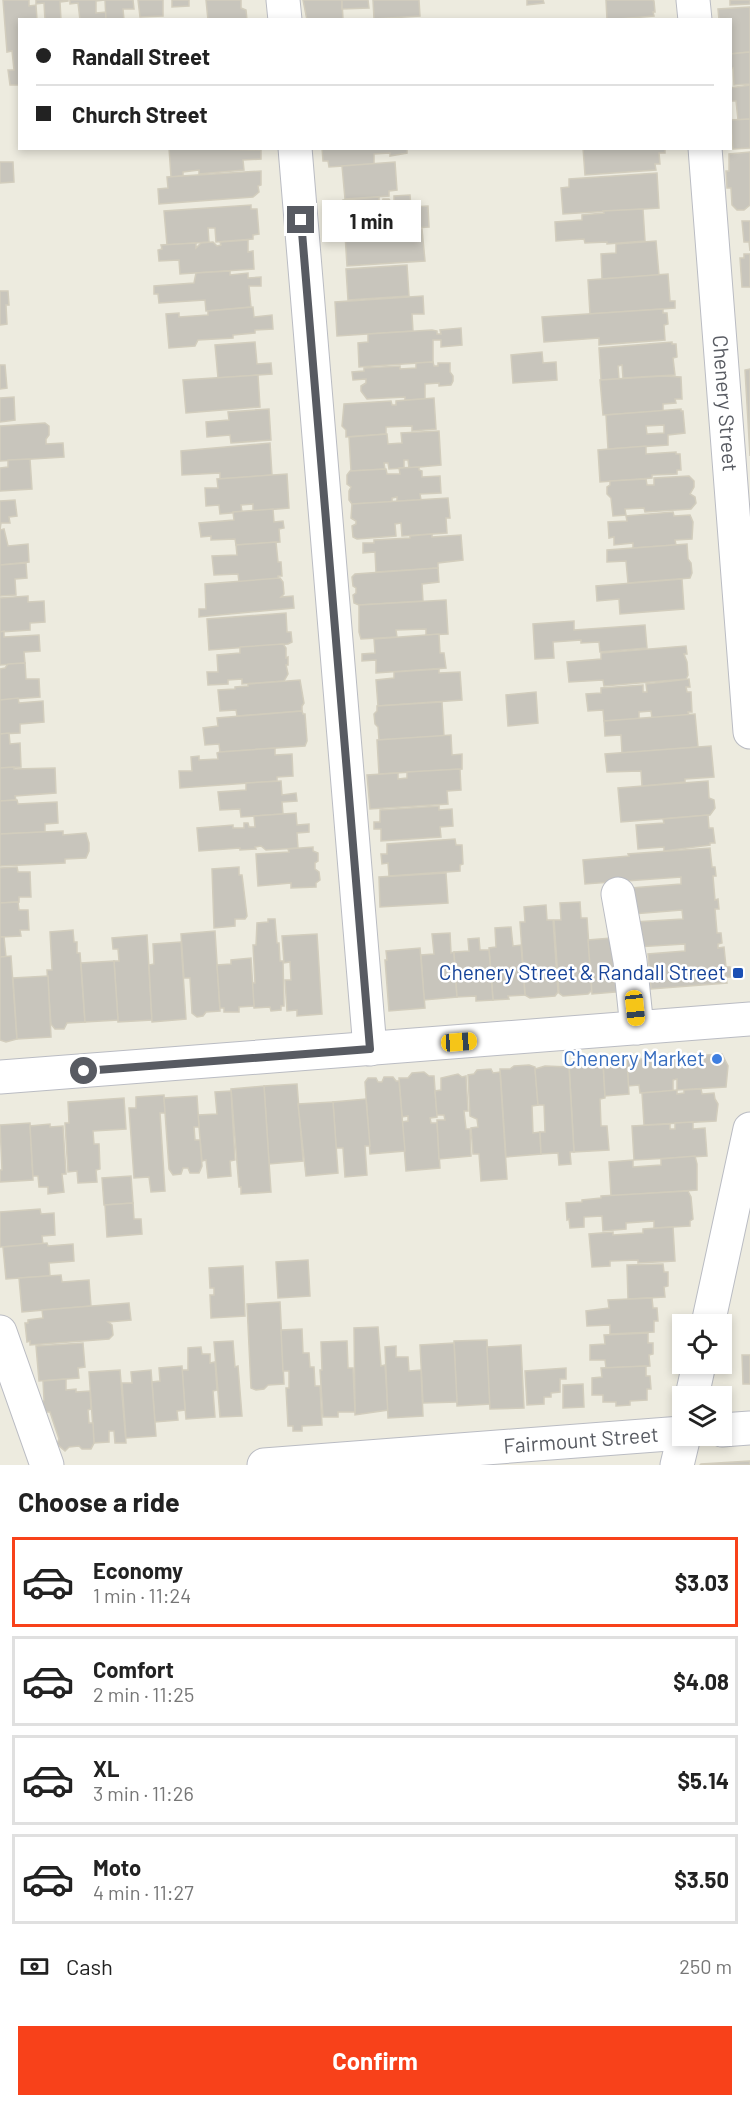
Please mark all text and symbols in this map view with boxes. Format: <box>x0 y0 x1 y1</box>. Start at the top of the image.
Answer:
text: Randall Street <box>72 43 210 69</box>
text: Church Street <box>72 101 208 127</box>
callout: 1 min <box>322 199 421 241</box>
route end <box>287 206 314 233</box>
text: 1 min <box>350 209 393 233</box>
street label: Chenery Street <box>708 334 744 472</box>
place label: Chenery Street & Randall Street <box>439 959 726 984</box>
marker: Chenery Street & Randall Street <box>731 966 745 980</box>
car <box>624 989 646 1027</box>
car <box>440 1032 478 1052</box>
place label: Chenery Market <box>563 1045 705 1070</box>
marker: Chenery Market <box>710 1052 724 1066</box>
route start <box>70 1057 97 1084</box>
map controls <box>672 1314 732 1446</box>
button: locate <box>672 1314 732 1374</box>
button: layers <box>672 1386 732 1446</box>
street label: Fairmount Street <box>502 1421 659 1458</box>
text: Choose a ride <box>18 1485 180 1517</box>
icon: car <box>21 1555 75 1609</box>
text: Economy <box>93 1557 183 1583</box>
text: $3.03 <box>675 1569 729 1595</box>
text: 1 min · 11:24 <box>93 1583 191 1607</box>
icon: car <box>21 1654 75 1708</box>
text: Comfort <box>93 1656 174 1682</box>
text: $4.08 <box>673 1668 729 1694</box>
text: 2 min · 11:25 <box>93 1682 194 1706</box>
icon: car <box>21 1753 75 1807</box>
text: XL <box>93 1755 119 1781</box>
text: $5.14 <box>678 1767 729 1793</box>
text: 3 min · 11:26 <box>93 1781 194 1805</box>
icon: car <box>21 1852 75 1906</box>
text: Moto <box>93 1854 141 1880</box>
text: $3.50 <box>674 1866 729 1892</box>
text: 4 min · 11:27 <box>93 1880 194 1904</box>
icon: cash <box>18 1950 51 1983</box>
text: Cash <box>66 1953 113 1979</box>
text: 250 m <box>679 1954 732 1978</box>
button: Confirm <box>18 2026 732 2095</box>

